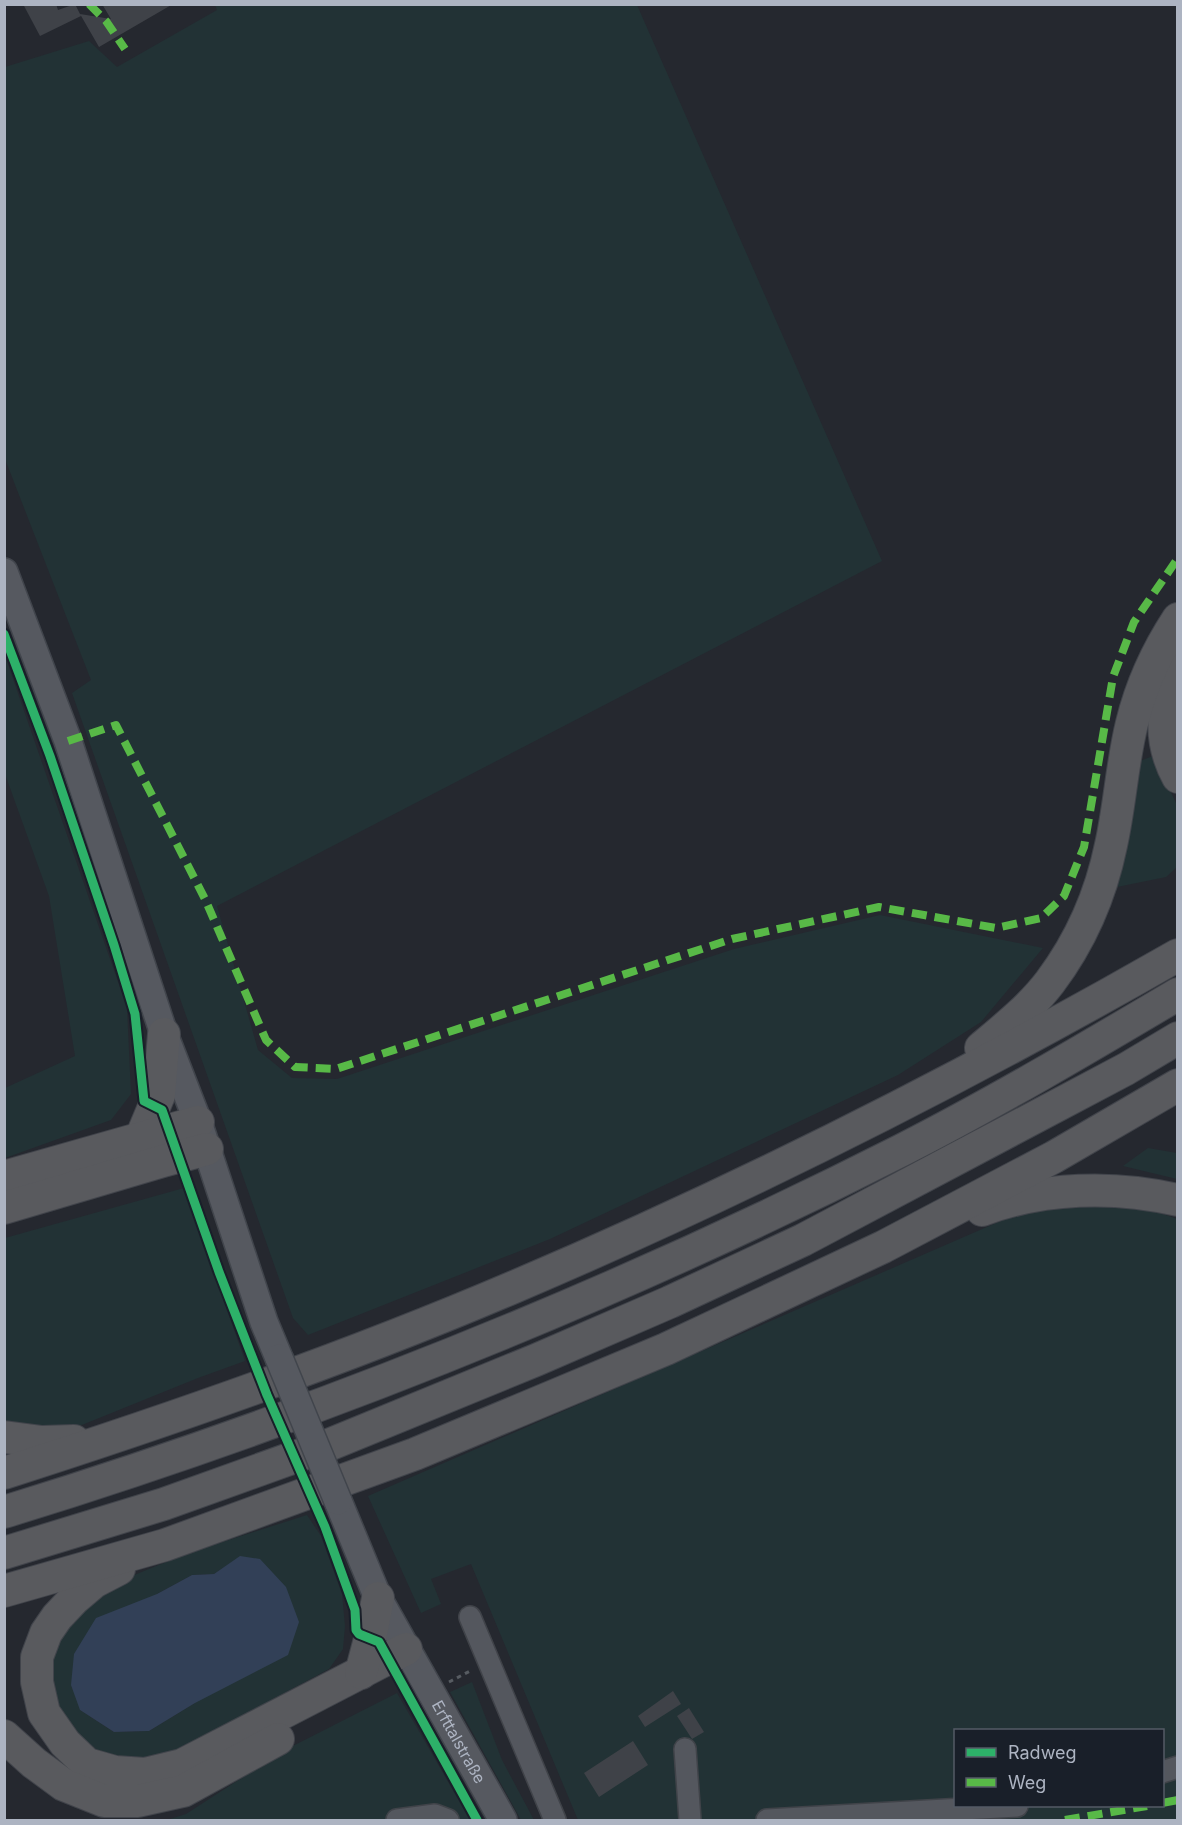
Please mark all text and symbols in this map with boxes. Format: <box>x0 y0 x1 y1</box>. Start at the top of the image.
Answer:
street label: Erfttalstraße <box>428 1697 490 1787</box>
legend <box>954 1729 1164 1807</box>
text: Radweg <box>1008 1742 1077 1763</box>
text: Weg <box>1008 1772 1046 1793</box>

